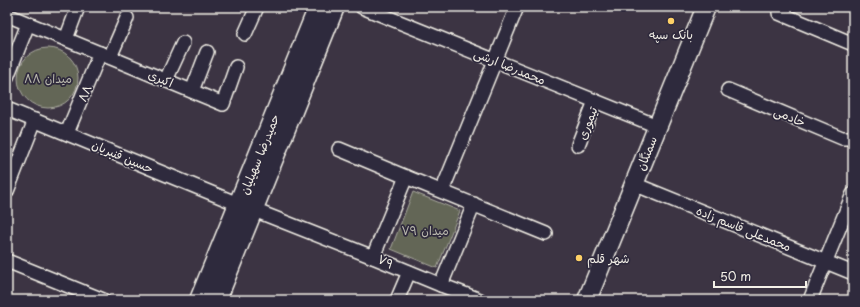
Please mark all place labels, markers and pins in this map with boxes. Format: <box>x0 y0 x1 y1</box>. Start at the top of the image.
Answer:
marker: بانک سپه <box>666 16 676 26</box>
place label: بانک سپه <box>649 25 693 43</box>
place label: شهر قلم <box>587 249 629 268</box>
marker: شهر قلم <box>574 253 584 263</box>

